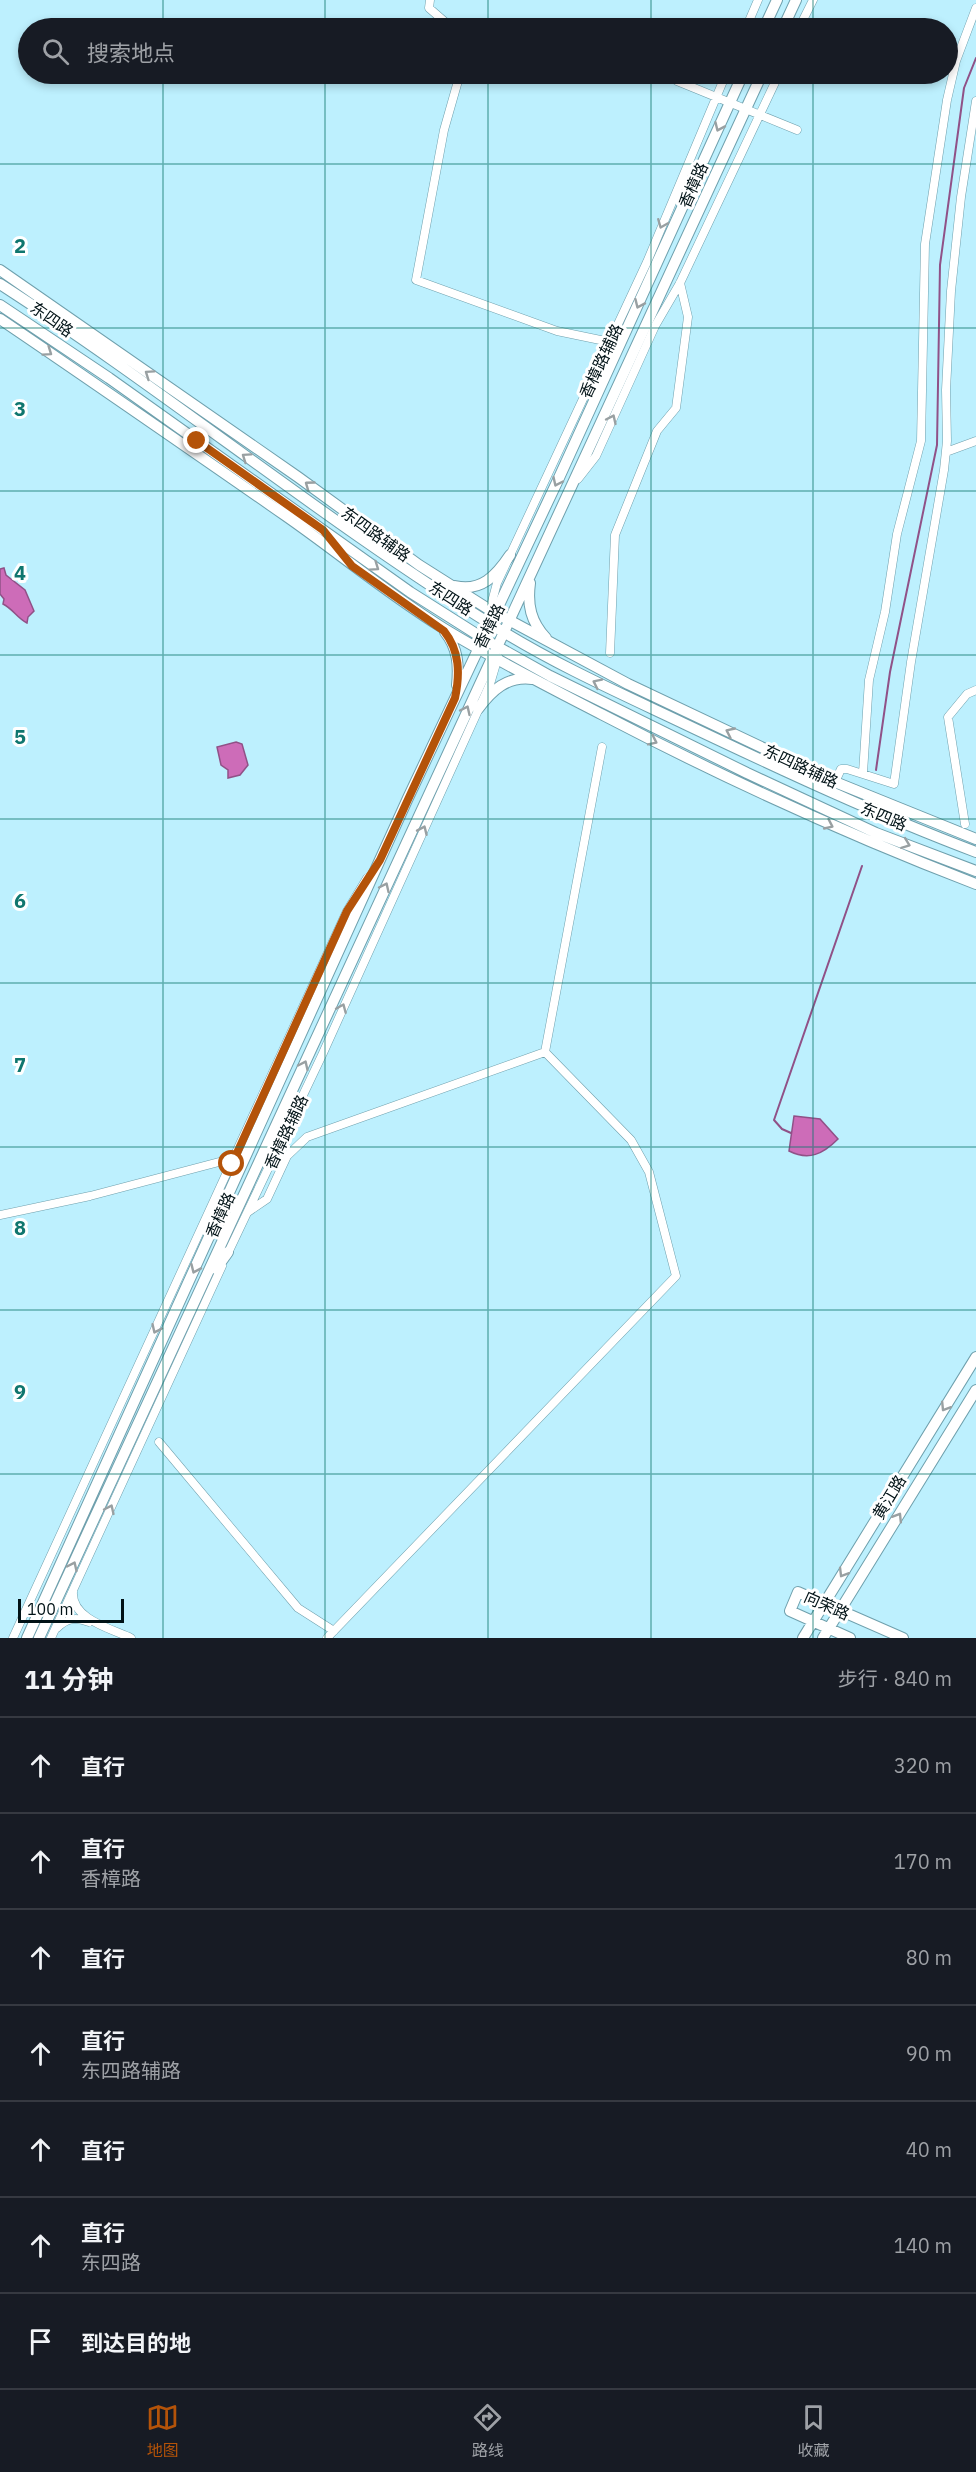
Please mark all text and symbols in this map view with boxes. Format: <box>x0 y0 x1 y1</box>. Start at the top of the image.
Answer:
search box <box>18 18 958 84</box>
icon: search <box>39 35 72 68</box>
text: 搜索地点 <box>87 38 175 67</box>
one-way arrow <box>715 120 727 131</box>
street label: 香樟路 <box>674 159 712 211</box>
one-way arrow <box>657 218 669 229</box>
text: 2 <box>14 232 26 259</box>
street label: 东四路 <box>27 297 77 341</box>
one-way arrow <box>634 298 646 309</box>
street label: 香樟路辅路 <box>575 321 627 401</box>
one-way arrow <box>42 345 53 356</box>
one-way arrow <box>145 370 156 381</box>
text: 3 <box>14 395 26 422</box>
one-way arrow <box>605 415 617 426</box>
route end <box>183 427 209 453</box>
one-way arrow <box>242 453 253 464</box>
one-way arrow <box>553 475 565 486</box>
one-way arrow <box>305 481 316 492</box>
street label: 东四路辅路 <box>338 502 414 566</box>
text: 4 <box>14 559 26 586</box>
one-way arrow <box>368 560 379 571</box>
street label: 东四路 <box>425 577 477 619</box>
street label: 香樟路 <box>469 600 509 652</box>
one-way arrow <box>592 679 603 690</box>
one-way arrow <box>459 705 471 716</box>
text: 5 <box>14 723 26 750</box>
one-way arrow <box>725 728 736 740</box>
one-way arrow <box>646 734 657 746</box>
street label: 东四路辅路 <box>761 740 841 792</box>
street label: 东四路 <box>858 797 910 835</box>
one-way arrow <box>822 817 833 829</box>
one-way arrow <box>416 826 428 837</box>
one-way arrow <box>899 837 910 849</box>
one-way arrow <box>377 883 389 894</box>
text: 6 <box>14 887 26 914</box>
one-way arrow <box>335 1003 347 1014</box>
text: 7 <box>14 1051 26 1078</box>
one-way arrow <box>296 1060 308 1071</box>
street label: 香樟路辅路 <box>260 1092 312 1172</box>
route start <box>218 1150 244 1176</box>
street label: 香樟路 <box>201 1189 239 1241</box>
text: 8 <box>14 1214 26 1241</box>
one-way arrow <box>190 1263 202 1274</box>
one-way arrow <box>152 1323 164 1334</box>
text: 9 <box>14 1378 26 1405</box>
one-way arrow <box>940 1401 952 1411</box>
street label: 黄江路 <box>868 1471 910 1523</box>
one-way arrow <box>103 1504 115 1515</box>
one-way arrow <box>890 1513 902 1523</box>
one-way arrow <box>65 1561 77 1572</box>
one-way arrow <box>838 1567 850 1577</box>
street label: 向荣路 <box>801 1586 853 1624</box>
scale bar <box>18 1596 124 1624</box>
text: 100 m <box>27 1599 74 1619</box>
text: 11 分钟 <box>24 1662 113 1696</box>
text: 步行 · 840 m <box>838 1665 952 1692</box>
icon: ahead <box>24 1749 57 1782</box>
text: 直行 <box>81 1752 125 1781</box>
text: 320 m <box>894 1752 952 1779</box>
text: 直行 <box>81 1834 125 1863</box>
icon: ahead <box>24 1845 57 1878</box>
text: 170 m <box>894 1848 952 1875</box>
text: 香樟路 <box>81 1865 141 1892</box>
icon: ahead <box>24 1941 57 1974</box>
text: 直行 <box>81 1944 125 1973</box>
text: 80 m <box>906 1944 952 1971</box>
text: 直行 <box>81 2026 125 2055</box>
icon: ahead <box>24 2037 57 2070</box>
text: 90 m <box>906 2040 952 2067</box>
text: 东四路辅路 <box>81 2057 181 2084</box>
icon: ahead <box>24 2133 57 2166</box>
text: 直行 <box>81 2136 125 2165</box>
text: 40 m <box>906 2136 952 2163</box>
text: 直行 <box>81 2218 125 2247</box>
icon: ahead <box>24 2229 57 2262</box>
text: 140 m <box>894 2232 952 2259</box>
text: 东四路 <box>81 2249 141 2276</box>
icon: arrive <box>24 2325 57 2358</box>
text: 到达目的地 <box>81 2328 191 2357</box>
tab: 地图 <box>146 2401 179 2461</box>
tab: 路线 <box>471 2401 504 2461</box>
tab: 收藏 <box>797 2401 830 2461</box>

